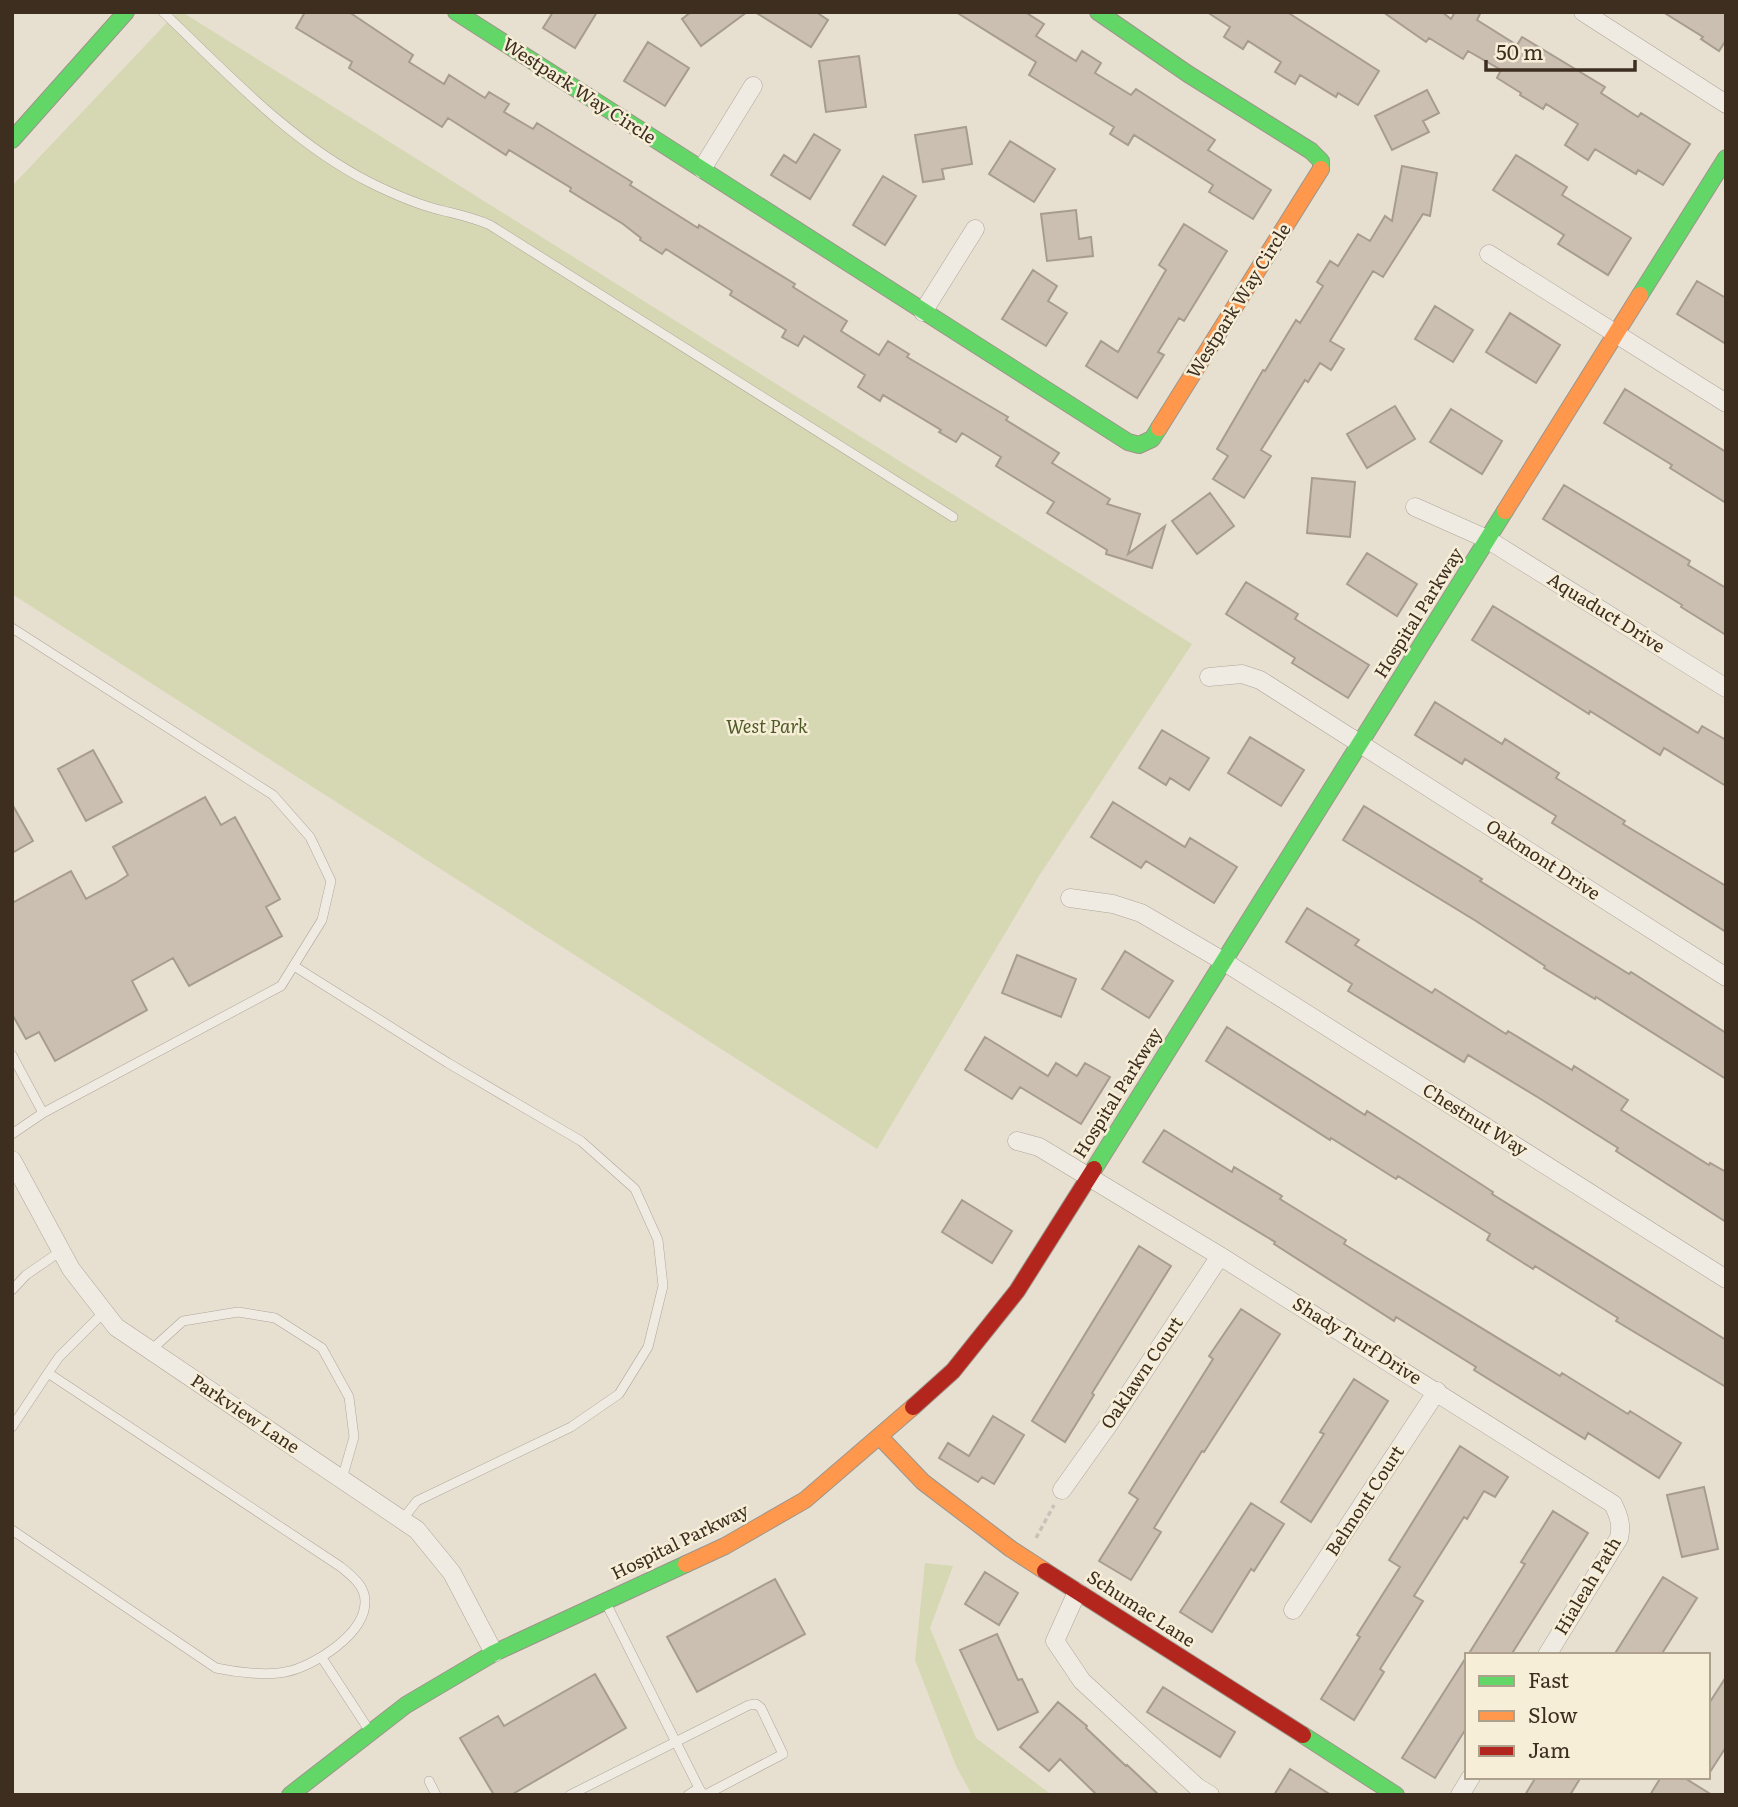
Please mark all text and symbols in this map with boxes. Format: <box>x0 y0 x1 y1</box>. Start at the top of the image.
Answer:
scale bar <box>1486 28 1635 72</box>
street label: Westpark Way Circle <box>498 30 662 150</box>
text: 50 m <box>1496 35 1543 66</box>
street label: Westpark Way Circle <box>1179 217 1296 383</box>
street label: Hospital Parkway <box>1367 541 1469 683</box>
street label: Aquaduct Drive <box>1543 565 1671 659</box>
park label: West Park <box>726 712 808 739</box>
street label: Oakmont Drive <box>1481 812 1606 906</box>
street label: Hospital Parkway <box>1066 1021 1168 1163</box>
street label: Chestnut Way <box>1418 1076 1534 1162</box>
street label: Shady Turf Drive <box>1288 1289 1427 1390</box>
street label: Oaklawn Court <box>1093 1310 1189 1434</box>
street label: Parkview Lane <box>186 1366 306 1459</box>
street label: Belmont Court <box>1318 1439 1410 1561</box>
street label: Hospital Parkway <box>606 1495 753 1586</box>
street label: Hialeah Path <box>1547 1531 1627 1639</box>
street label: Schumac Lane <box>1082 1563 1201 1653</box>
legend <box>1465 1653 1710 1779</box>
text: Fast <box>1528 1663 1569 1694</box>
text: Slow <box>1528 1698 1578 1729</box>
text: Jam <box>1528 1733 1570 1764</box>

